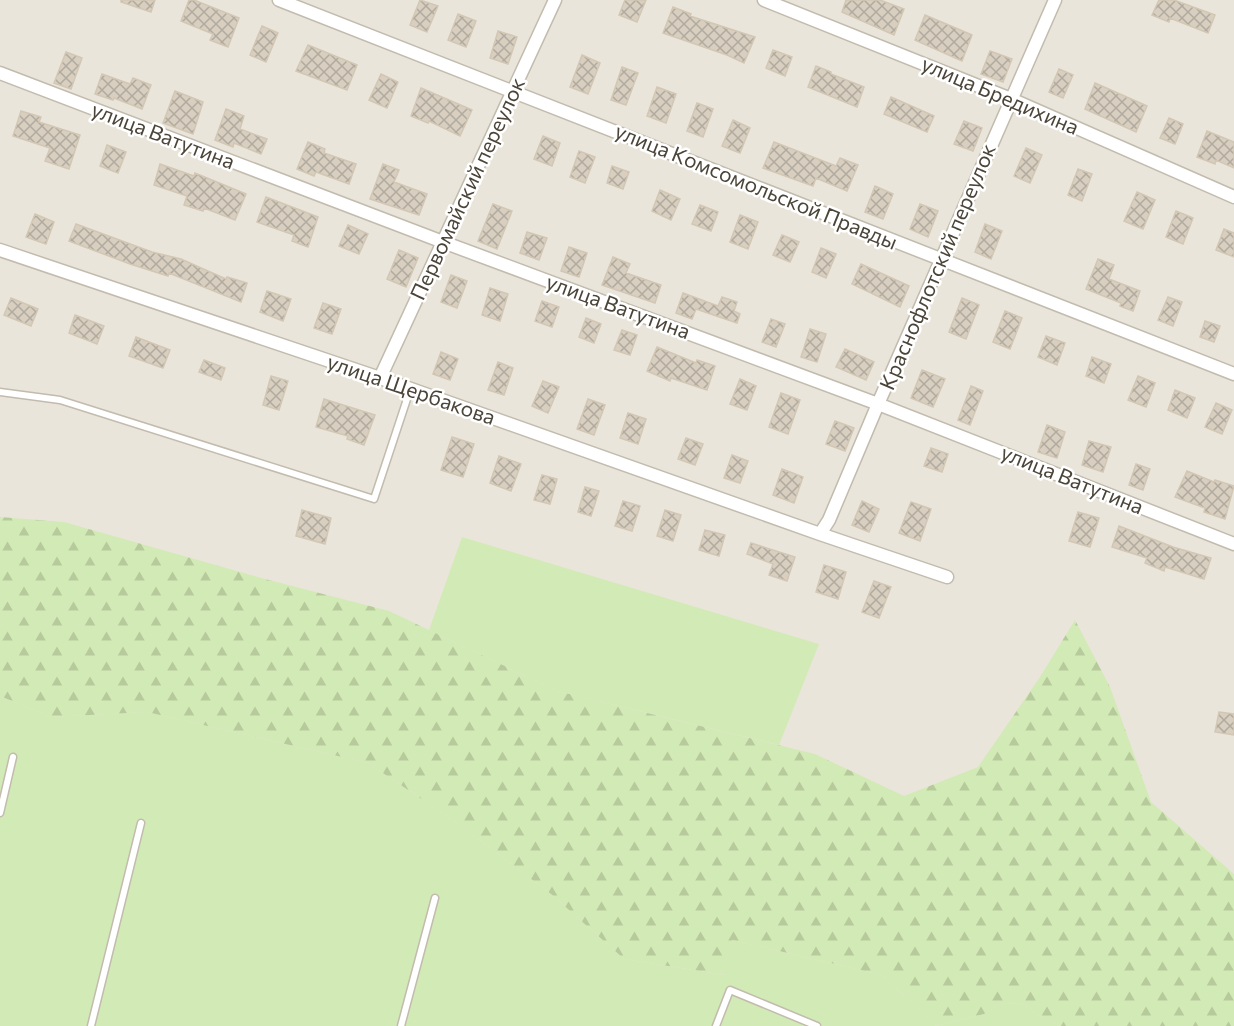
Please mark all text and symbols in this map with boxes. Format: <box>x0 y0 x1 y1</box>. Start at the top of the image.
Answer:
street label: улица Бредихина <box>918 50 1083 139</box>
street label: Первомайский переулок <box>404 73 529 304</box>
street label: улица Ватутина <box>88 96 239 173</box>
street label: улица Комсомольской Правды <box>612 117 901 254</box>
street label: Краснофлотский переулок <box>873 140 1000 393</box>
street label: улица Ватутина <box>543 268 694 343</box>
street label: улица Щербакова <box>324 348 499 429</box>
street label: улица Ватутина <box>998 439 1147 519</box>

